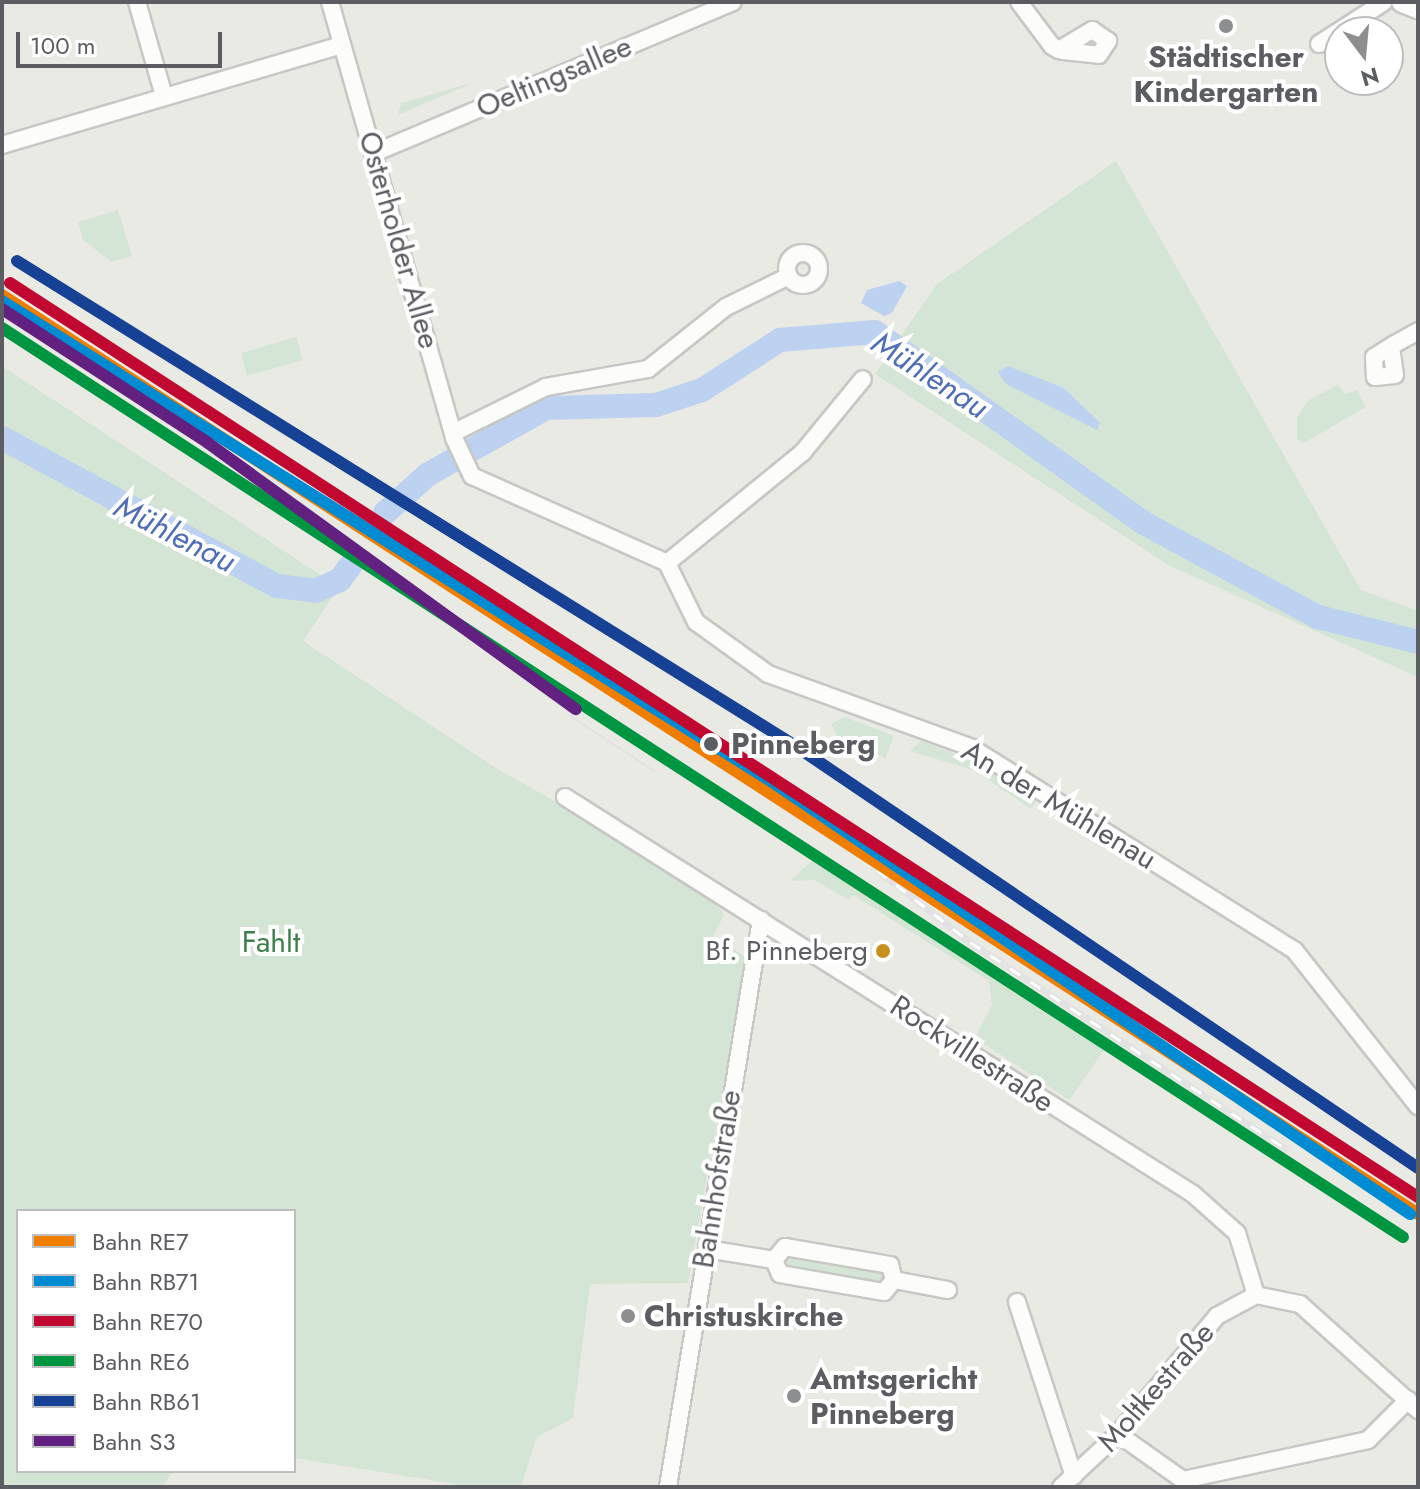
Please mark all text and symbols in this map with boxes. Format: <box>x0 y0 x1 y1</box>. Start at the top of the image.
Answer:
scale bar <box>20 16 226 66</box>
north arrow <box>1324 16 1404 96</box>
marker: Städtischer Kindergarten <box>1217 17 1235 35</box>
text: 100 m <box>30 28 96 63</box>
street label: Oeltingsallee <box>471 28 637 126</box>
place label: Städtischer Kindergarten <box>1134 39 1318 110</box>
text: N <box>1357 59 1383 95</box>
street label: Osterholder Allee <box>351 127 447 353</box>
water label: Mühlenau <box>865 323 995 427</box>
water label: Mühlenau <box>108 487 242 581</box>
place label: Pinneberg <box>731 726 876 762</box>
marker: Pinneberg <box>698 731 724 757</box>
street label: An der Mühlenau <box>955 733 1163 877</box>
park label: Fahlt <box>242 924 300 960</box>
place label: Bf. Pinneberg <box>706 934 868 968</box>
marker: Bf. Pinneberg <box>875 943 891 959</box>
street label: Rockvillestraße <box>883 988 1061 1120</box>
street label: Bahnhofstraße <box>685 1087 749 1271</box>
legend <box>16 1209 296 1473</box>
text: Bahn RE7 <box>92 1224 189 1259</box>
text: Bahn RB71 <box>92 1264 199 1299</box>
place label: Christuskirche <box>644 1298 843 1334</box>
text: Bahn RE70 <box>92 1304 203 1339</box>
marker: Christuskirche <box>619 1307 637 1325</box>
street label: Moltkestraße <box>1090 1315 1222 1459</box>
text: Bahn RE6 <box>92 1344 190 1379</box>
place label: Amtsgericht Pinneberg <box>810 1361 977 1432</box>
text: Bahn RB61 <box>92 1384 201 1419</box>
marker: Amtsgericht Pinneberg <box>785 1387 803 1405</box>
text: Bahn S3 <box>92 1424 176 1459</box>

